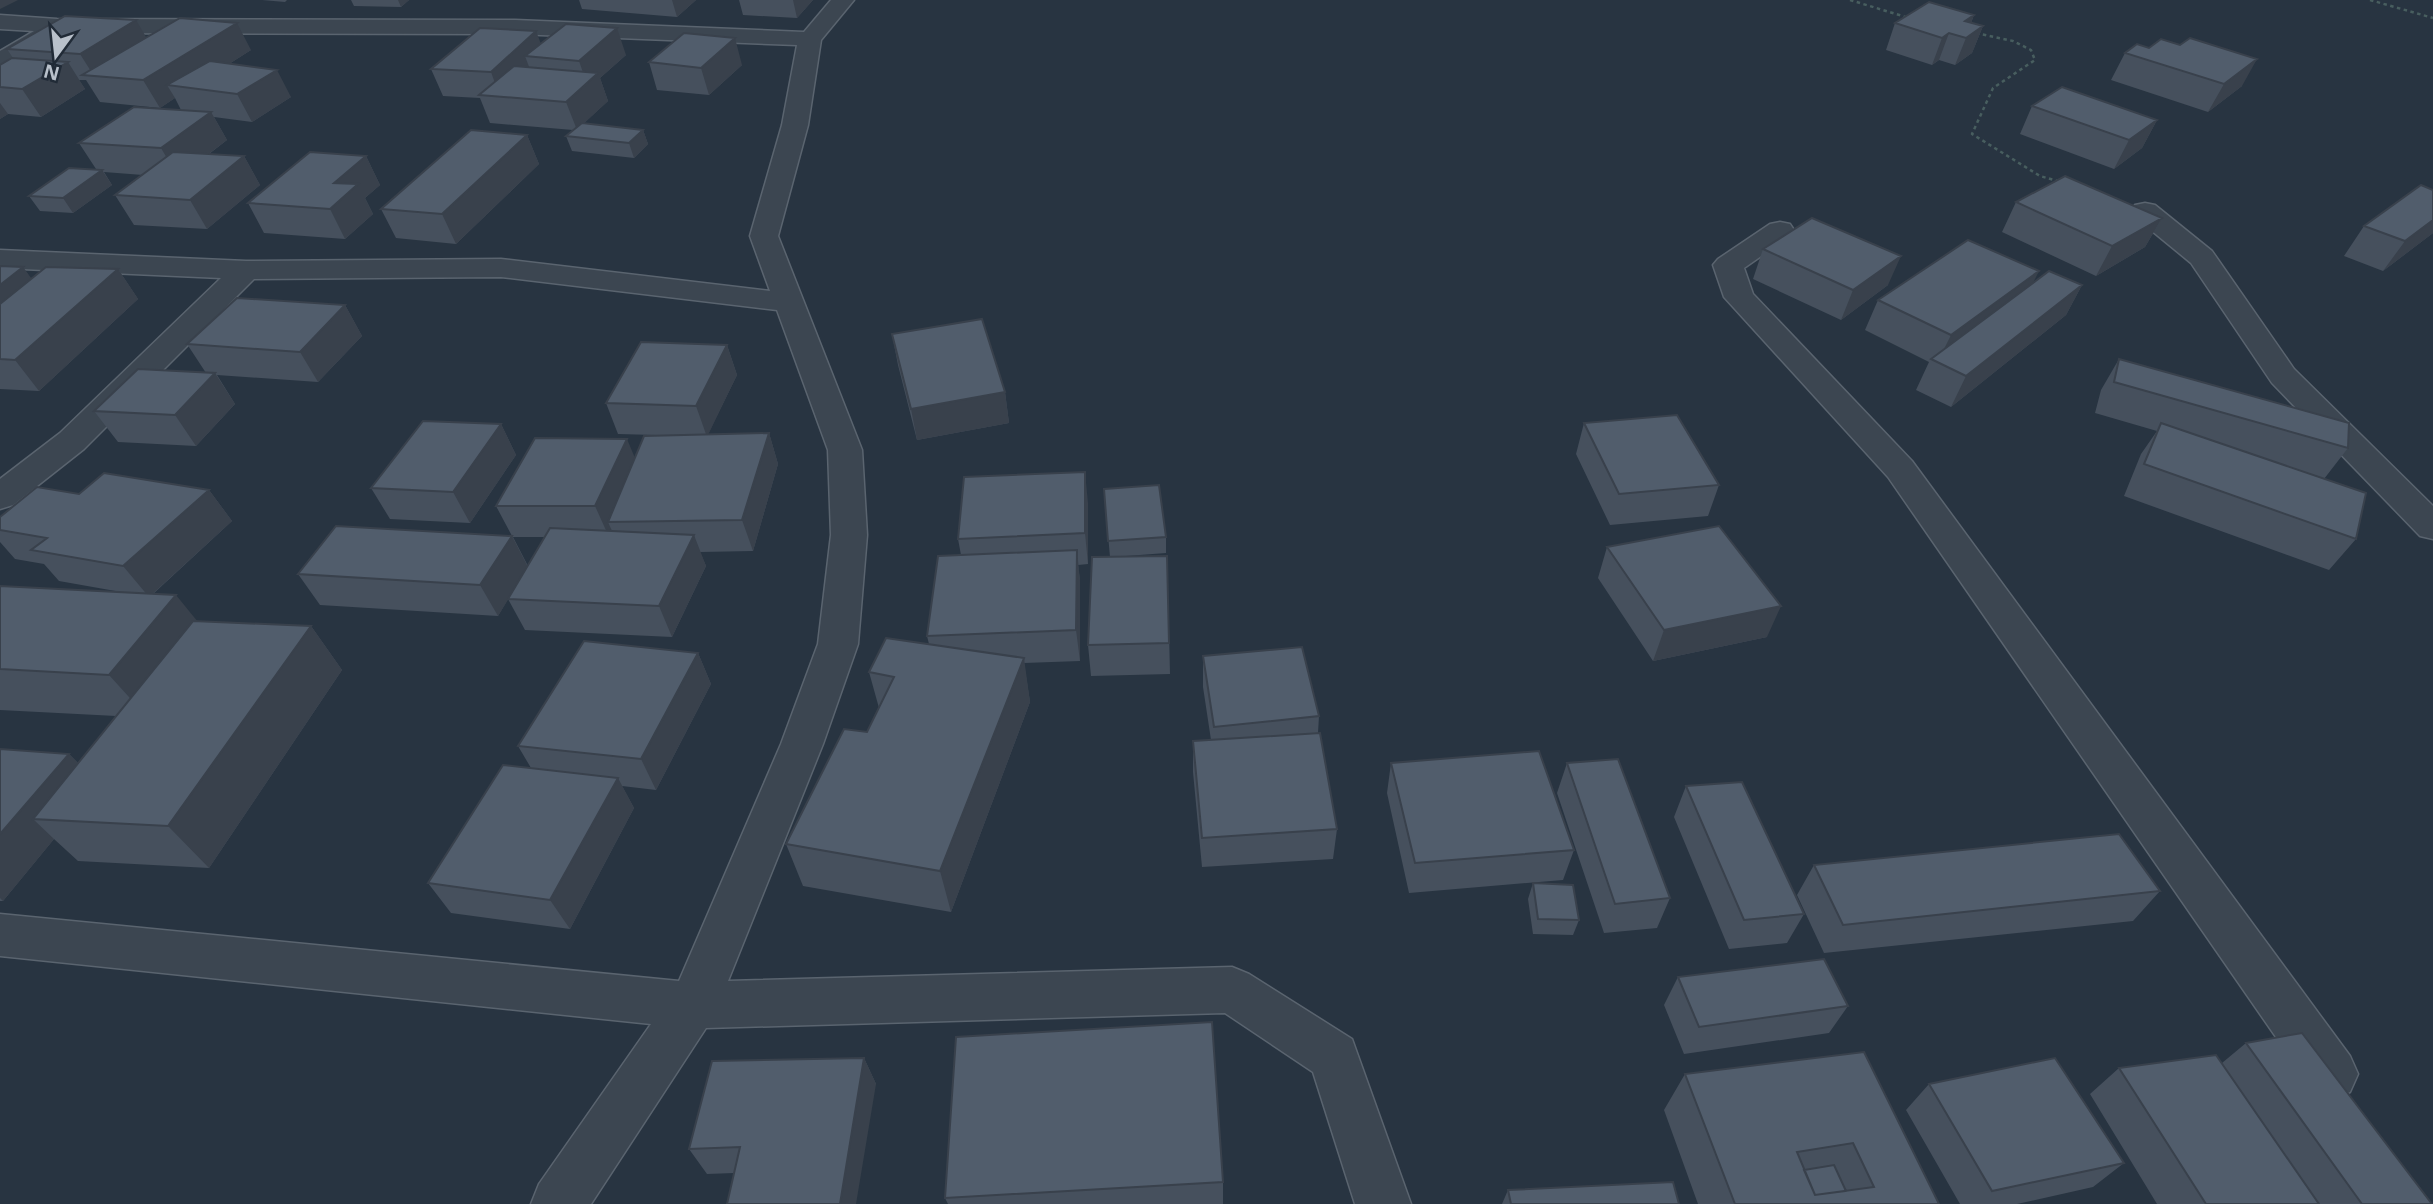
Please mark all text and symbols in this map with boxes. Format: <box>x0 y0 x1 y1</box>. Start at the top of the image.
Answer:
north arrow <box>21 21 91 91</box>
text: N <box>41 58 62 87</box>

